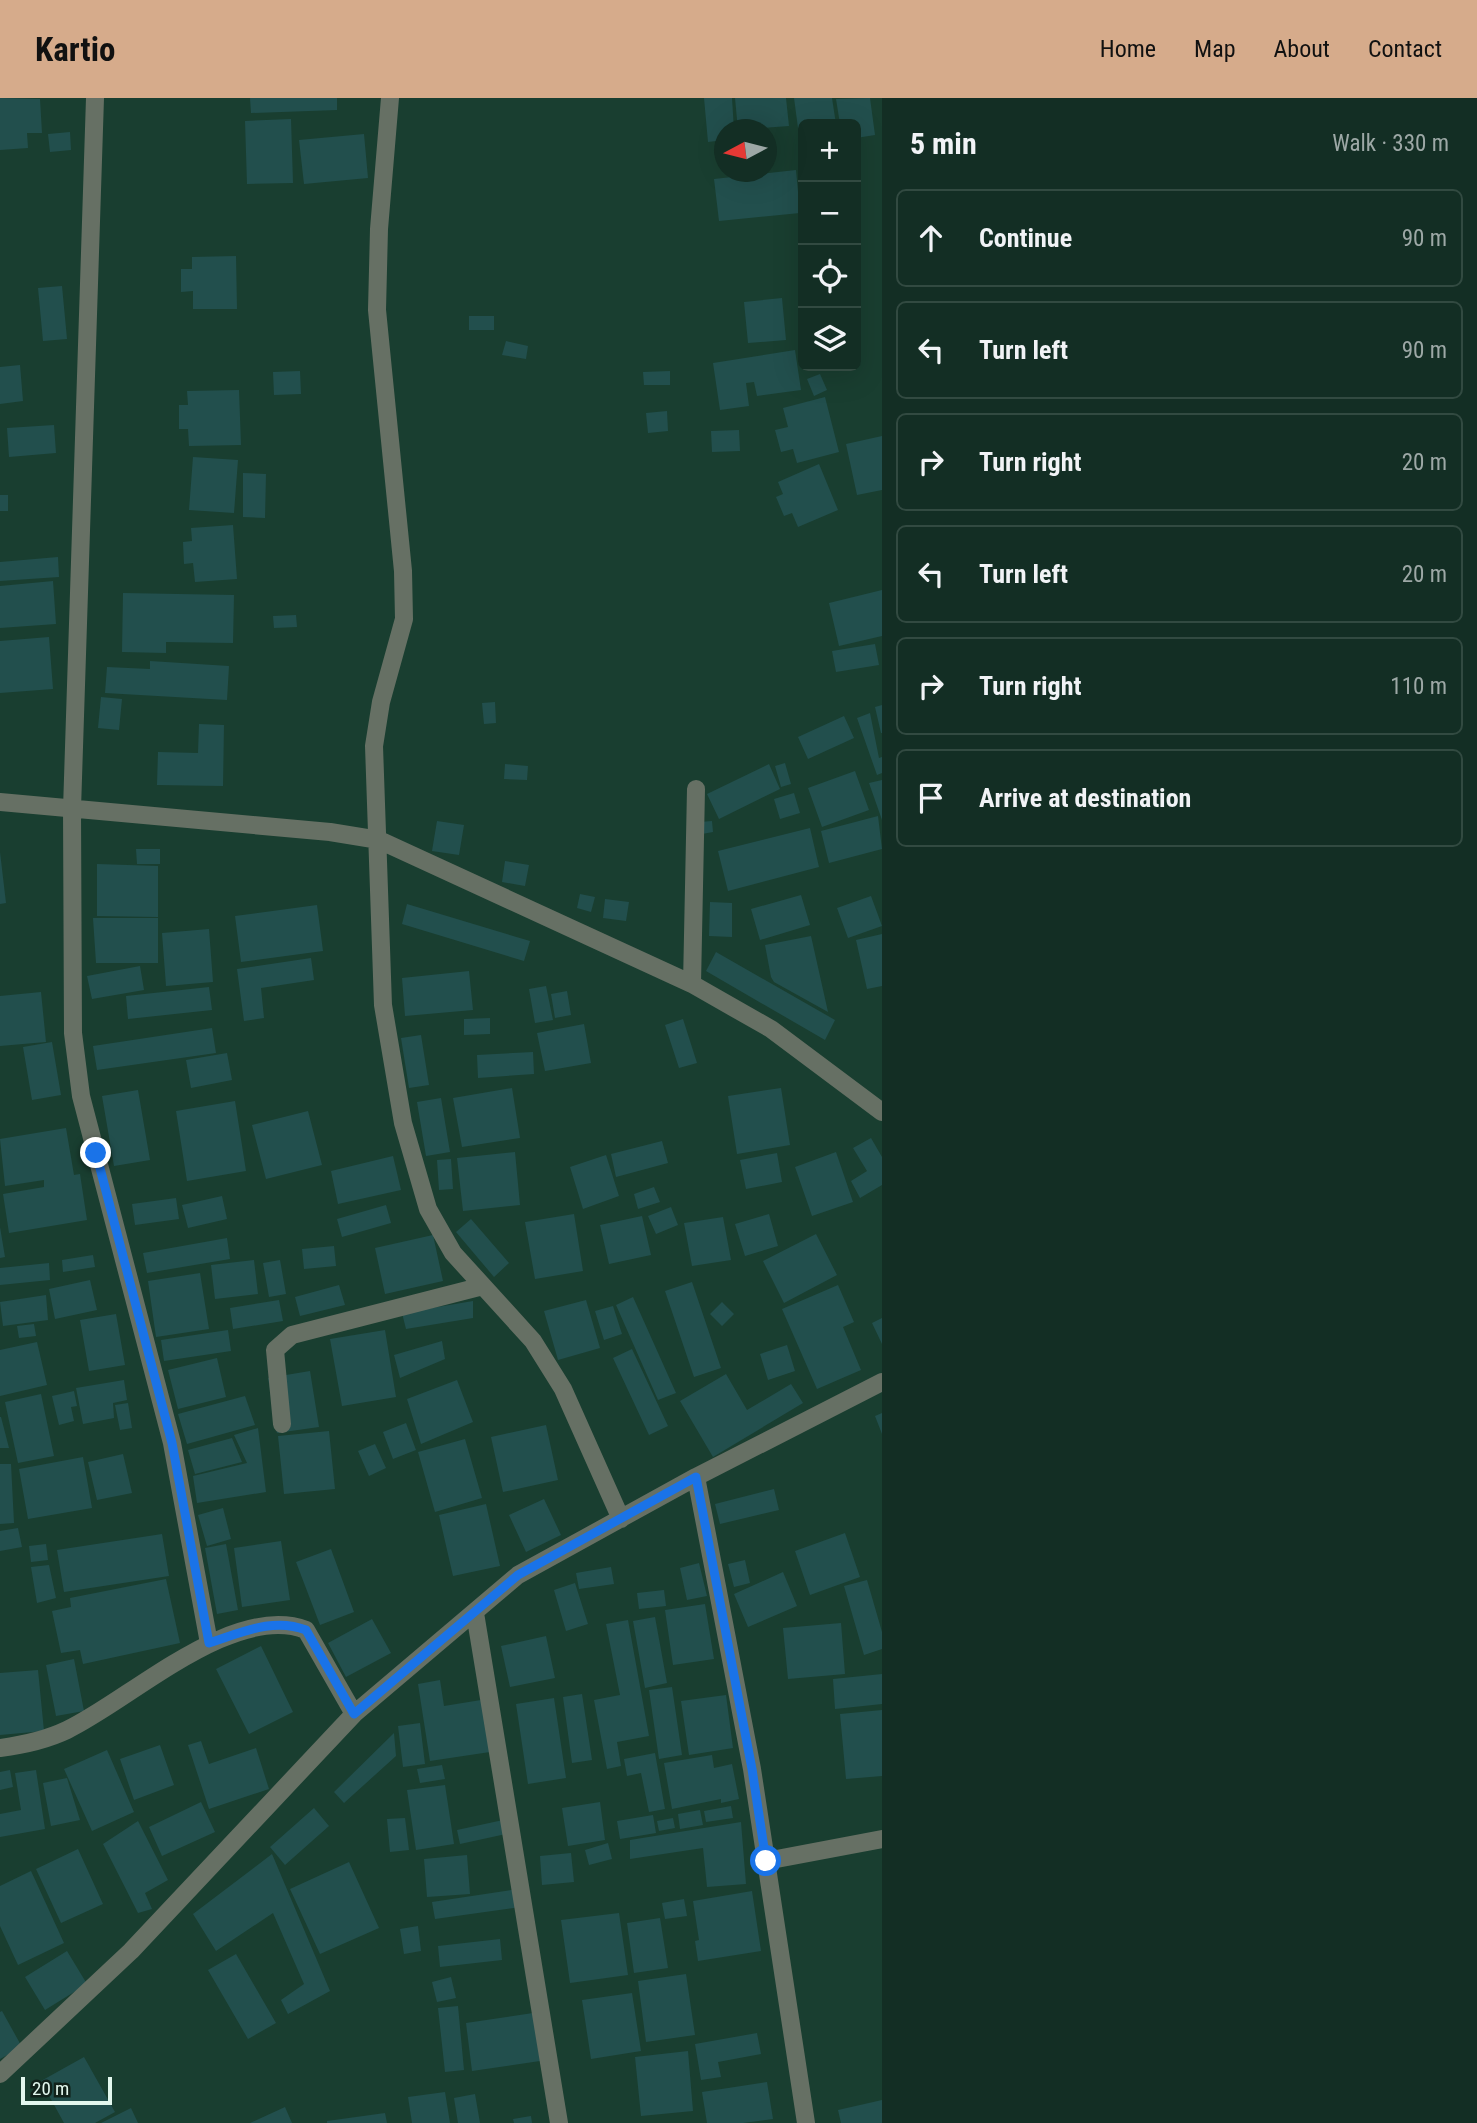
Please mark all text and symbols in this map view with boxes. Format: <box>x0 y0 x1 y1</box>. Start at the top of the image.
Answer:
text: Kartio <box>35 30 115 69</box>
text: Home <box>1100 35 1156 63</box>
text: Map <box>1194 35 1236 63</box>
text: About <box>1274 35 1330 63</box>
text: Contact <box>1368 35 1442 63</box>
north arrow <box>714 119 777 182</box>
map controls <box>798 119 861 371</box>
button: + <box>798 119 861 182</box>
text: 5 min <box>910 126 977 161</box>
text: Walk · 330 m <box>1332 130 1449 157</box>
button: − <box>798 182 861 245</box>
icon: ahead <box>912 219 950 257</box>
text: Continue <box>979 223 1072 253</box>
text: 90 m <box>1402 225 1447 252</box>
button: locate <box>798 245 861 308</box>
button: layers <box>798 308 861 371</box>
icon: left <box>912 331 950 369</box>
text: Turn left <box>979 335 1068 365</box>
text: 90 m <box>1402 337 1447 364</box>
icon: right <box>912 443 950 481</box>
text: Turn right <box>979 447 1081 477</box>
text: 20 m <box>1402 449 1447 476</box>
icon: left <box>912 555 950 593</box>
text: Turn left <box>979 559 1068 589</box>
text: 20 m <box>1402 561 1447 588</box>
icon: right <box>912 667 950 705</box>
text: Turn right <box>979 671 1081 701</box>
text: 110 m <box>1390 673 1447 700</box>
icon: arrive <box>912 779 950 817</box>
text: Arrive at destination <box>979 783 1191 813</box>
route end <box>80 1137 111 1168</box>
route start <box>750 1845 781 1876</box>
scale bar <box>21 2074 112 2106</box>
text: 20 m <box>32 2077 69 2100</box>

